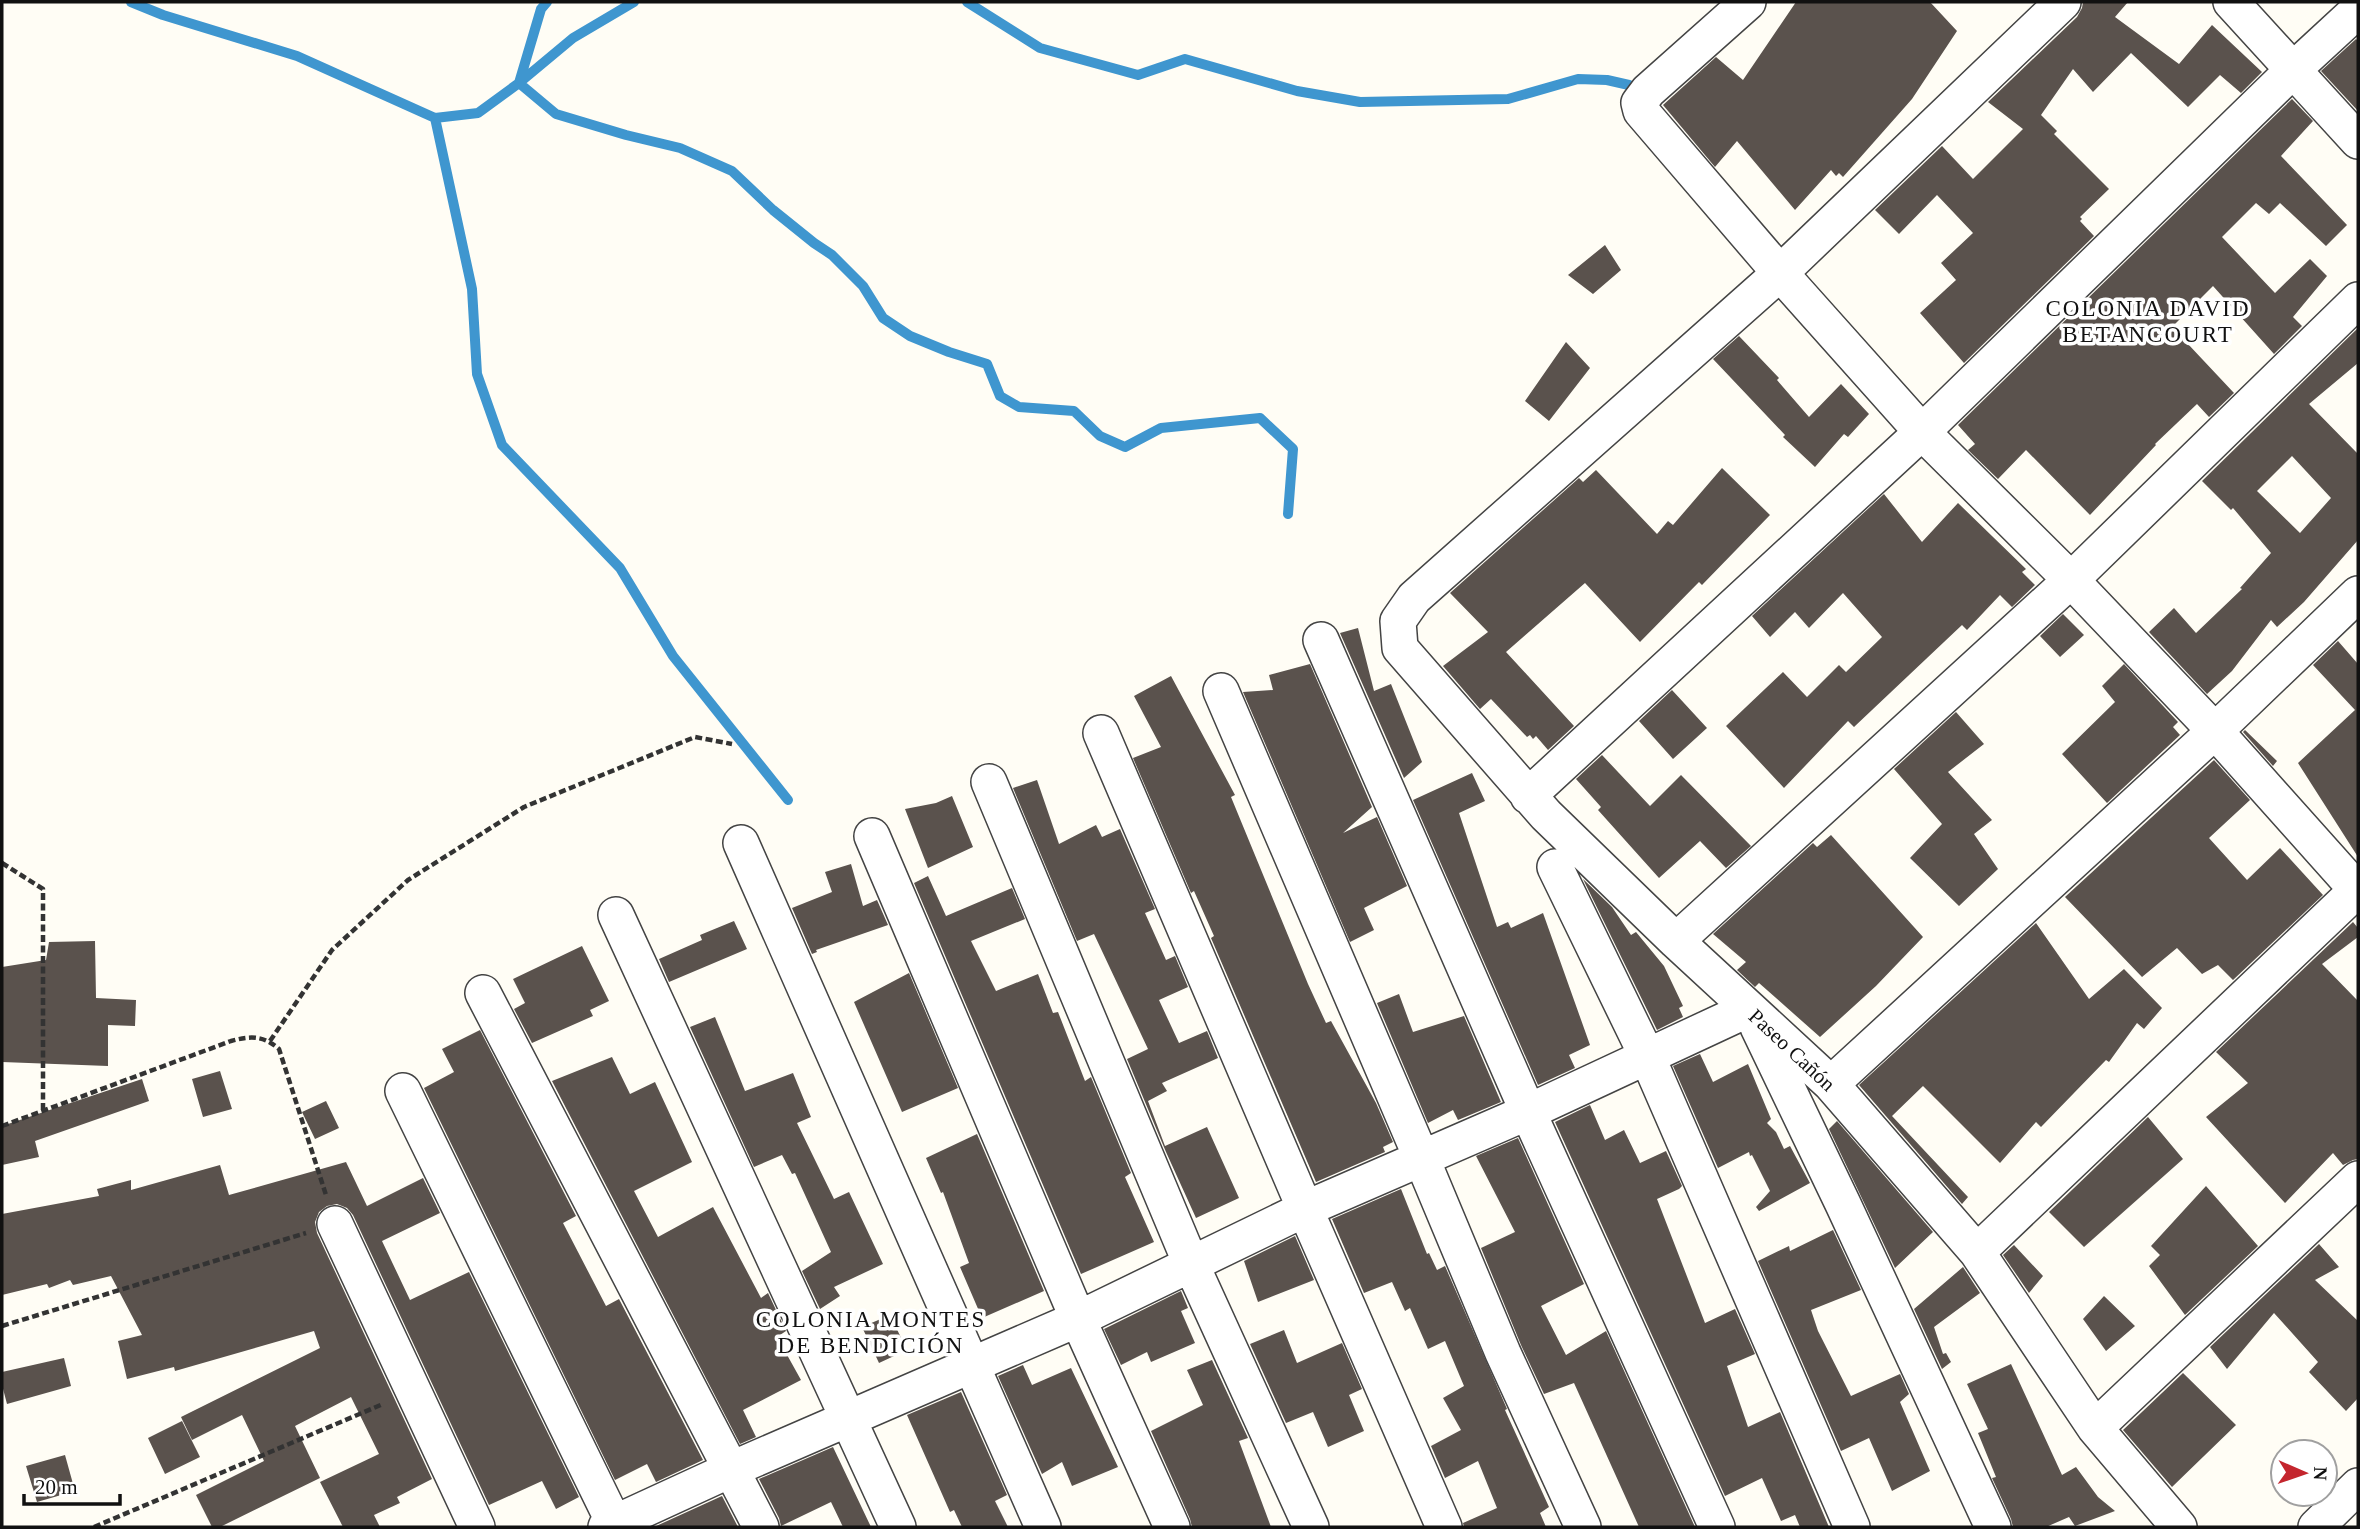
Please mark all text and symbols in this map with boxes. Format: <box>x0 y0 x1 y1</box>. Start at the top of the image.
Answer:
district label: COLONIA DAVID BETANCOURT <box>2045 296 2251 347</box>
street label: Paseo Cañón <box>1744 1004 1840 1096</box>
district label: COLONIA MONTES DE BENDICIÓN <box>756 1307 986 1358</box>
north arrow <box>2269 1438 2339 1508</box>
scale bar <box>24 1462 121 1506</box>
text: N <box>2310 1466 2331 1481</box>
text: 20 m <box>35 1475 78 1499</box>

